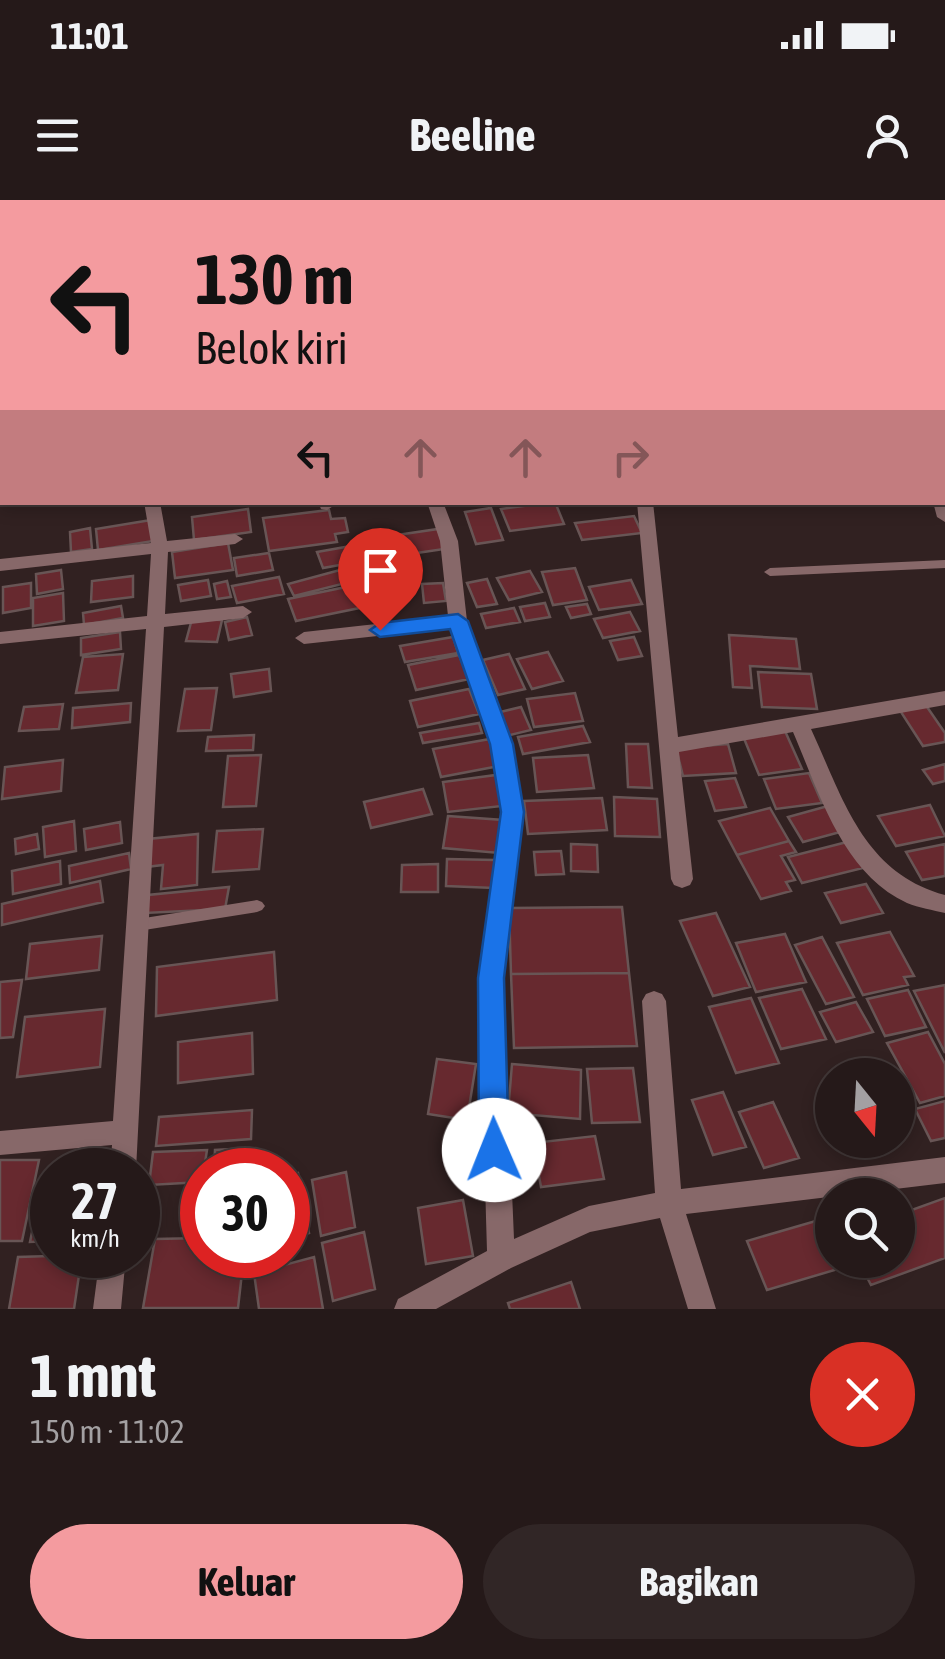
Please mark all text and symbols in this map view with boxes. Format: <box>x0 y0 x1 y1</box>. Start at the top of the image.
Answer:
text: 11:01 <box>50 14 129 57</box>
icon: menu <box>30 108 85 163</box>
icon: person <box>860 108 915 163</box>
text: Beeline <box>409 109 536 161</box>
text: 130 m <box>195 239 354 319</box>
icon: left <box>30 240 160 370</box>
text: Belok kiri <box>195 322 348 374</box>
icon: left <box>288 430 343 485</box>
icon: ahead <box>393 430 448 485</box>
icon: ahead <box>498 430 553 485</box>
icon: right <box>603 430 658 485</box>
pin <box>338 528 423 631</box>
icon: arrive <box>353 543 408 598</box>
north arrow <box>815 1058 915 1158</box>
map controls <box>815 1058 915 1278</box>
position arrow <box>442 1098 546 1202</box>
speed limit sign: 30 <box>180 1148 310 1278</box>
text: 27 <box>71 1172 118 1230</box>
button: search <box>815 1178 915 1278</box>
text: km/h <box>70 1224 120 1252</box>
text: 1 mnt <box>30 1341 156 1410</box>
button: close <box>810 1342 915 1447</box>
text: 150 m · 11:02 <box>30 1413 185 1450</box>
button: Keluar <box>30 1524 463 1639</box>
button: Bagikan <box>483 1524 915 1639</box>

